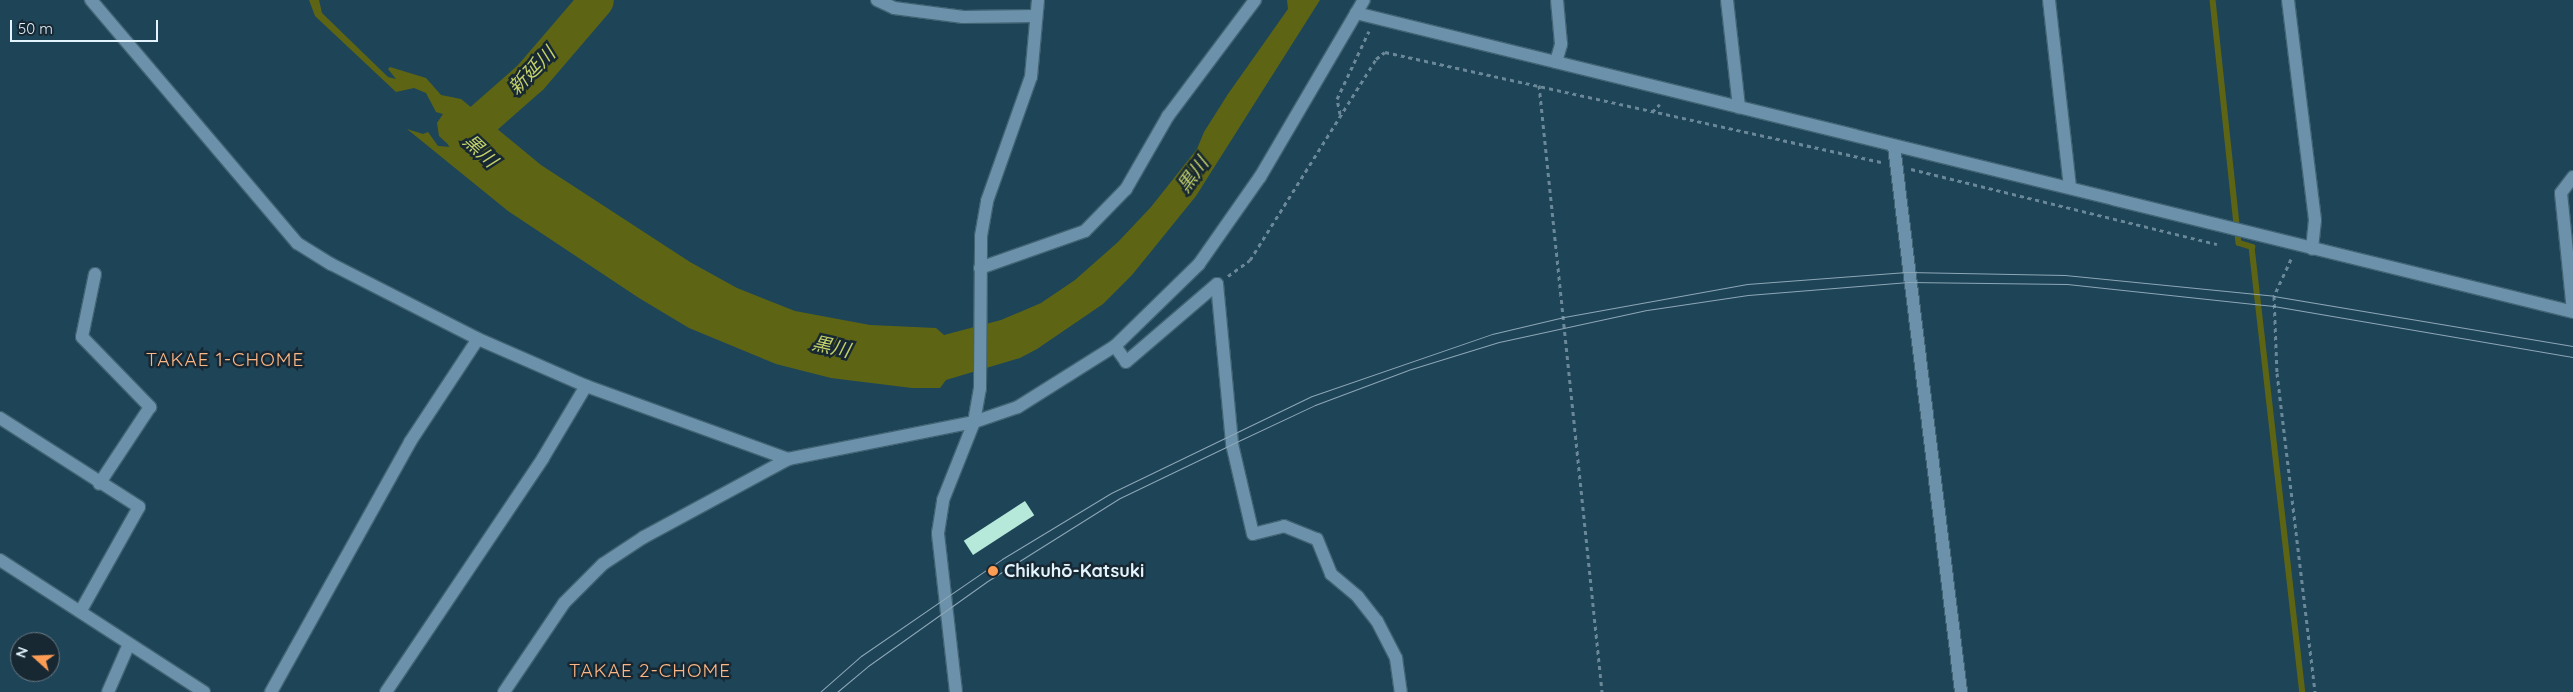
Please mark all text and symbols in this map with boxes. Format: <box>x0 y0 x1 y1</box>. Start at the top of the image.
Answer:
scale bar <box>12 10 160 42</box>
text: 50 m <box>18 19 53 38</box>
water label: 新延川 <box>504 43 560 99</box>
water label: 黒川 <box>458 130 502 172</box>
water label: 黒川 <box>1173 153 1213 197</box>
water label: 黒川 <box>810 332 852 362</box>
district label: TAKAE 1-CHOME <box>144 349 306 371</box>
place label: Chikuhō-Katsuki <box>1004 560 1144 582</box>
marker: Chikuhō-Katsuki <box>986 564 1000 578</box>
north arrow <box>10 632 60 682</box>
text: N <box>12 644 32 660</box>
district label: TAKAE 2-CHOME <box>567 660 733 682</box>

